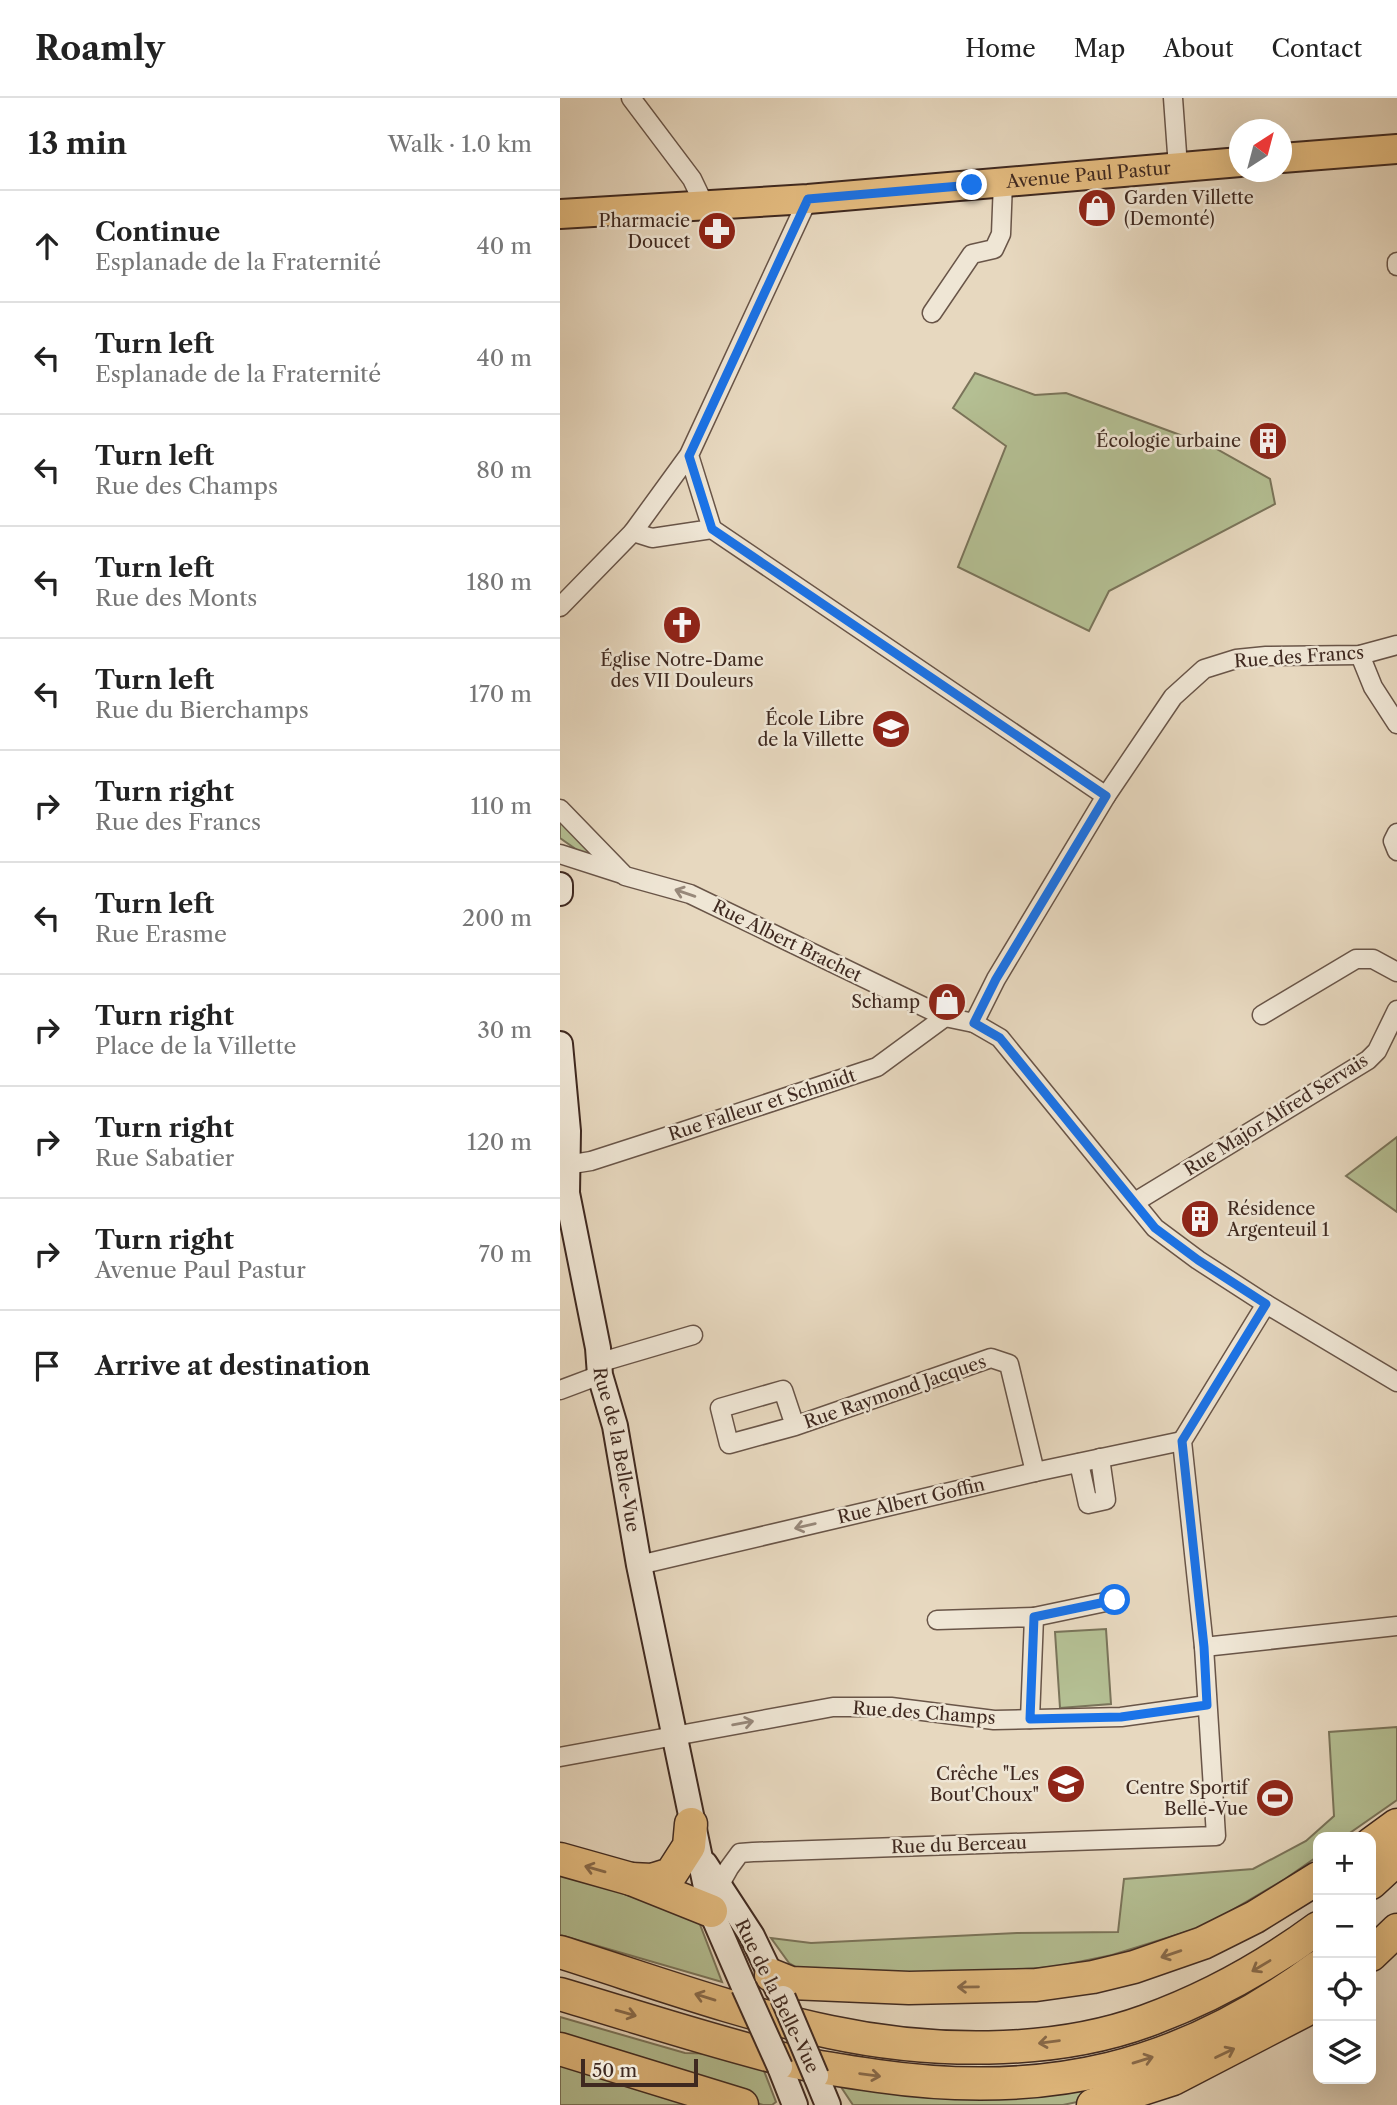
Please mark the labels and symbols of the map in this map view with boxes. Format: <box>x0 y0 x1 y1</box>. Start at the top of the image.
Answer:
north arrow <box>1229 119 1292 182</box>
street label: Avenue Paul Pastur <box>1004 157 1172 193</box>
route end <box>956 169 987 200</box>
shop icon: Garden Villette (Demonté) <box>1076 187 1118 229</box>
place label: Garden Villette (Demonté) <box>1124 187 1254 230</box>
place label: Pharmacie Doucet <box>599 210 691 253</box>
pharmacy icon: Pharmacie Doucet <box>696 210 738 252</box>
building icon: Écologie urbaine <box>1247 420 1289 462</box>
place label: Écologie urbaine <box>1096 429 1241 452</box>
church icon: Église Notre-Dame des VII Douleurs <box>661 604 703 646</box>
street label: Rue des Francs <box>1233 641 1365 673</box>
place label: Église Notre-Dame des VII Douleurs <box>600 648 764 692</box>
place label: École Libre de la Villette <box>757 707 864 751</box>
school or university icon: École Libre de la Villette <box>870 708 912 750</box>
one-way arrow <box>674 886 696 898</box>
street label: Rue Albert Brachet <box>709 895 866 987</box>
shop icon: Schamp <box>926 981 968 1023</box>
place label: Schamp <box>851 991 920 1013</box>
street label: Rue Major Alfred Servais <box>1180 1049 1372 1181</box>
street label: Rue Falleur et Schmidt <box>665 1064 859 1146</box>
building icon: Résidence Argenteuil 1 <box>1179 1198 1221 1240</box>
place label: Résidence Argenteuil 1 <box>1226 1198 1330 1241</box>
street label: Rue Raymond Jacques <box>801 1350 989 1434</box>
street label: Rue de la Belle-Vue <box>588 1366 644 1534</box>
street label: Rue Albert Goffin <box>835 1473 987 1529</box>
one-way arrow <box>794 1520 817 1533</box>
route start <box>1099 1584 1130 1615</box>
street label: Rue des Champs <box>852 1697 996 1729</box>
one-way arrow <box>731 1716 753 1729</box>
place label: Crêche "Les Bout'Choux" <box>930 1763 1039 1806</box>
school or university icon: Crêche "Les Bout'Choux" <box>1045 1763 1087 1805</box>
place label: Centre Sportif Belle-Vue <box>1126 1777 1251 1820</box>
sports icon: Centre Sportif Belle-Vue <box>1254 1777 1296 1819</box>
street label: Rue du Berceau <box>891 1832 1027 1858</box>
one-way arrow <box>584 1861 606 1874</box>
street label: Rue de la Belle-Vue <box>730 1916 824 2076</box>
one-way arrow <box>1160 1949 1182 1961</box>
one-way arrow <box>1252 1960 1272 1974</box>
one-way arrow <box>956 1980 979 1993</box>
one-way arrow <box>694 1990 716 2003</box>
one-way arrow <box>614 2008 636 2021</box>
one-way arrow <box>1038 2035 1061 2048</box>
one-way arrow <box>1214 2046 1235 2060</box>
one-way arrow <box>1132 2052 1154 2065</box>
scale bar <box>581 2056 698 2088</box>
one-way arrow <box>858 2068 880 2081</box>

